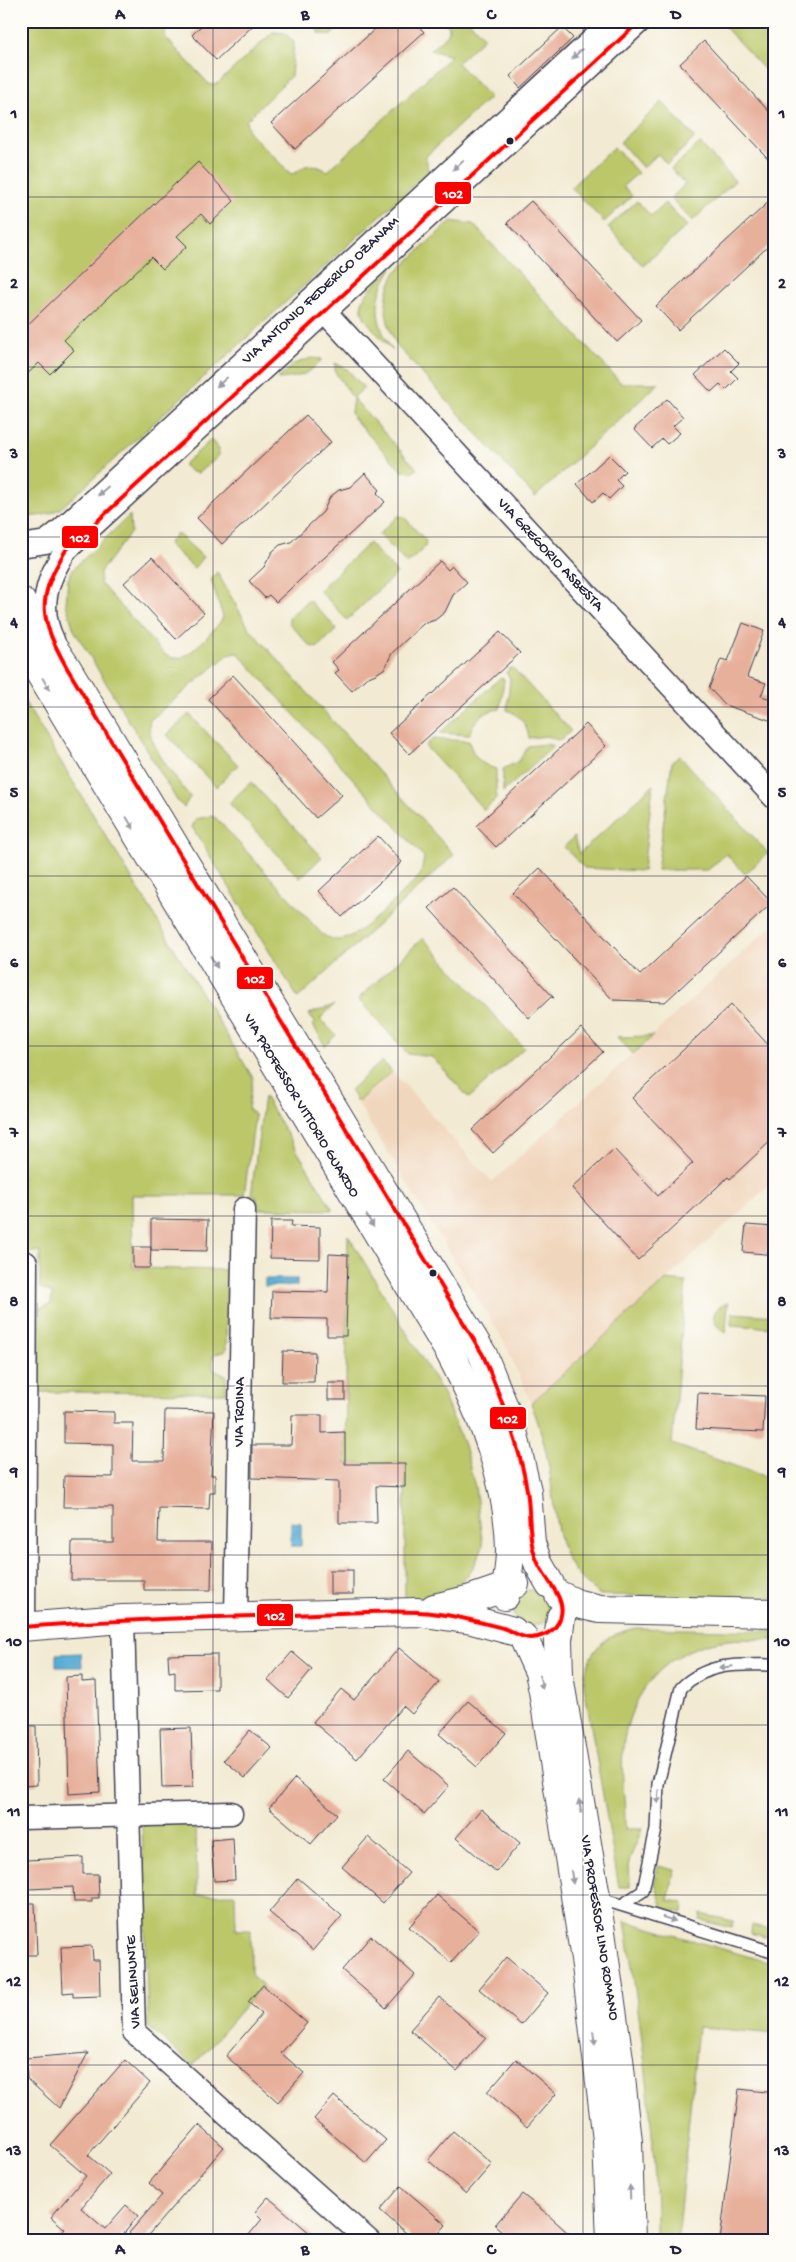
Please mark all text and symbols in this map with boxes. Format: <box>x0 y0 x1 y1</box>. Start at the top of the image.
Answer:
text: A <box>114 7 126 26</box>
text: B <box>300 7 310 26</box>
text: C <box>486 7 497 26</box>
text: D <box>669 7 682 26</box>
one-way arrow <box>571 48 583 60</box>
text: 1 <box>10 106 17 125</box>
text: 1 <box>778 106 785 125</box>
unlabelled marker <box>505 136 515 146</box>
one-way arrow <box>452 159 464 171</box>
line badge: 102 <box>434 181 472 205</box>
text: 102 <box>442 187 463 204</box>
street label: VIA ANTONIO FEDERICO OZANAM <box>238 213 404 369</box>
text: 2 <box>10 276 18 295</box>
text: 2 <box>778 276 786 295</box>
one-way arrow <box>217 376 229 388</box>
text: 3 <box>9 446 18 465</box>
text: 3 <box>777 446 786 465</box>
one-way arrow <box>96 486 109 497</box>
street label: VIA GREGORIO ASBESTA <box>492 494 608 616</box>
line badge: 102 <box>61 525 99 549</box>
text: 102 <box>69 531 90 548</box>
text: 4 <box>9 615 18 634</box>
text: 4 <box>777 615 786 634</box>
one-way arrow <box>42 677 51 690</box>
text: 5 <box>10 785 19 804</box>
text: 5 <box>778 785 787 804</box>
one-way arrow <box>126 817 135 830</box>
text: 6 <box>10 955 19 974</box>
text: 6 <box>778 955 787 974</box>
one-way arrow <box>210 956 219 969</box>
line badge: 102 <box>236 966 274 990</box>
text: 102 <box>244 972 265 989</box>
street label: VIA PROFESSOR VITTORIO GUARDO <box>238 1010 363 1201</box>
text: 7 <box>9 1125 19 1144</box>
text: 7 <box>777 1125 787 1144</box>
one-way arrow <box>366 1215 375 1228</box>
unlabelled marker <box>428 1268 438 1278</box>
text: 8 <box>10 1294 19 1313</box>
text: 8 <box>778 1294 787 1313</box>
street label: VIA TROINA <box>230 1376 250 1448</box>
line badge: 102 <box>489 1406 527 1430</box>
text: 102 <box>497 1412 518 1429</box>
text: 9 <box>9 1464 18 1483</box>
text: 9 <box>777 1464 786 1483</box>
line badge: 102 <box>256 1603 294 1627</box>
text: 102 <box>264 1609 285 1626</box>
text: 10 <box>5 1634 22 1653</box>
text: 10 <box>773 1634 790 1653</box>
one-way arrow <box>718 1663 734 1671</box>
one-way arrow <box>537 1674 545 1689</box>
one-way arrow <box>653 1789 661 1805</box>
one-way arrow <box>576 1797 584 1813</box>
text: 11 <box>7 1804 20 1823</box>
text: 11 <box>775 1804 788 1823</box>
street label: VIA PROFESSOR LINO ROMANO <box>575 1833 623 2022</box>
one-way arrow <box>568 1869 576 1885</box>
one-way arrow <box>661 1916 676 1924</box>
street label: VIA SELINUNTE <box>123 1934 145 2030</box>
text: 12 <box>6 1974 21 1993</box>
text: 12 <box>774 1974 789 1993</box>
one-way arrow <box>590 2030 598 2046</box>
text: 13 <box>6 2143 21 2162</box>
text: 13 <box>774 2143 789 2162</box>
one-way arrow <box>626 2184 634 2200</box>
text: A <box>114 2242 126 2261</box>
text: B <box>300 2242 310 2261</box>
text: C <box>486 2242 497 2261</box>
text: D <box>669 2242 682 2261</box>

